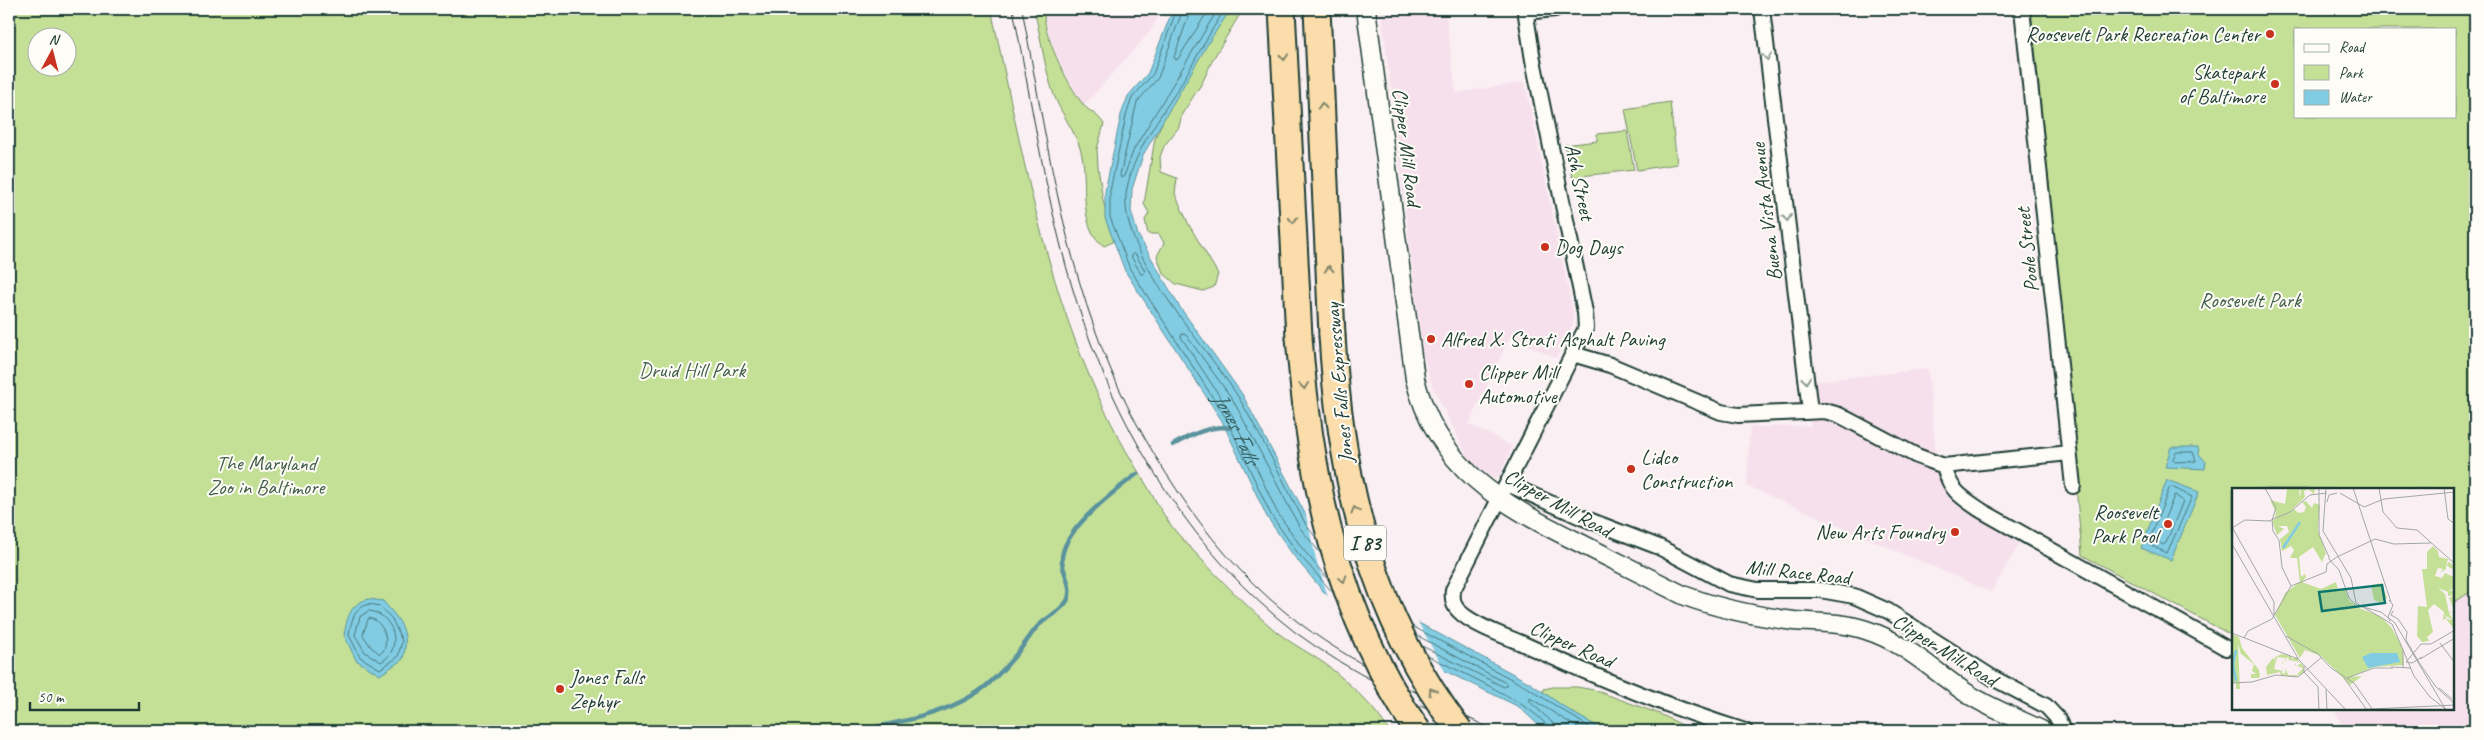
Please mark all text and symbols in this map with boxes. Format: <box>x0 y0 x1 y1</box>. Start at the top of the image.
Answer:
place label: Roosevelt Park Recreation Center <box>2025 21 2262 47</box>
north arrow <box>28 28 78 78</box>
marker: Roosevelt Park Recreation Center <box>2264 28 2276 40</box>
legend <box>2294 28 2456 118</box>
text: N <box>48 31 61 49</box>
text: Road <box>2339 38 2366 57</box>
one-way arrow <box>1761 53 1772 61</box>
one-way arrow <box>1279 54 1290 62</box>
place label: Skatepark of Baltimore <box>2179 59 2266 109</box>
text: Park <box>2339 64 2364 83</box>
marker: Skatepark of Baltimore <box>2269 78 2281 90</box>
street label: Clipper Mill Road <box>1387 87 1428 211</box>
text: Water <box>2339 88 2373 107</box>
one-way arrow <box>1316 102 1327 110</box>
street label: Buena Vista Avenue <box>1744 140 1787 282</box>
street label: Ash Street <box>1559 141 1601 225</box>
street label: Poole Street <box>2009 204 2044 293</box>
one-way arrow <box>1781 215 1792 223</box>
one-way arrow <box>1288 216 1298 224</box>
place label: Dog Days <box>1555 234 1624 260</box>
marker: Dog Days <box>1539 241 1551 253</box>
one-way arrow <box>1324 264 1335 272</box>
park label: Roosevelt Park <box>2199 287 2302 313</box>
street label: Jones Falls Expressway <box>1319 300 1359 465</box>
place label: Alfred X. Strati Asphalt Paving <box>1441 326 1666 352</box>
marker: Alfred X. Strati Asphalt Paving <box>1425 333 1437 345</box>
park label: Druid Hill Park <box>639 357 747 383</box>
place label: Clipper Mill Automotive <box>1479 359 1561 409</box>
one-way arrow <box>1800 376 1811 384</box>
marker: Clipper Mill Automotive <box>1463 378 1475 390</box>
one-way arrow <box>1298 382 1309 390</box>
water label: Jones Falls <box>1204 385 1267 472</box>
place label: Lidco Construction <box>1641 444 1733 494</box>
park label: The Maryland Zoo in Baltimore <box>208 450 327 500</box>
street label: Clipper Mill Road <box>1500 463 1619 545</box>
marker: Lidco Construction <box>1625 463 1637 475</box>
inset map <box>2232 488 2454 710</box>
place label: Roosevelt Park Pool <box>2092 499 2161 549</box>
one-way arrow <box>1351 506 1361 515</box>
marker: Roosevelt Park Pool <box>2162 518 2174 530</box>
place label: New Arts Foundry <box>1815 519 1947 545</box>
road number: I 83 <box>1344 526 1386 560</box>
marker: New Arts Foundry <box>1949 526 1961 538</box>
street label: Mill Race Road <box>1745 554 1855 591</box>
one-way arrow <box>1337 574 1347 583</box>
street label: Clipper Mill Road <box>1888 608 2005 694</box>
street label: Clipper Road <box>1526 614 1621 675</box>
place label: Jones Falls Zephyr <box>569 664 646 714</box>
scale bar <box>30 680 139 712</box>
marker: Jones Falls Zephyr <box>554 683 566 695</box>
text: 50 m <box>38 688 65 707</box>
one-way arrow <box>1428 688 1438 697</box>

